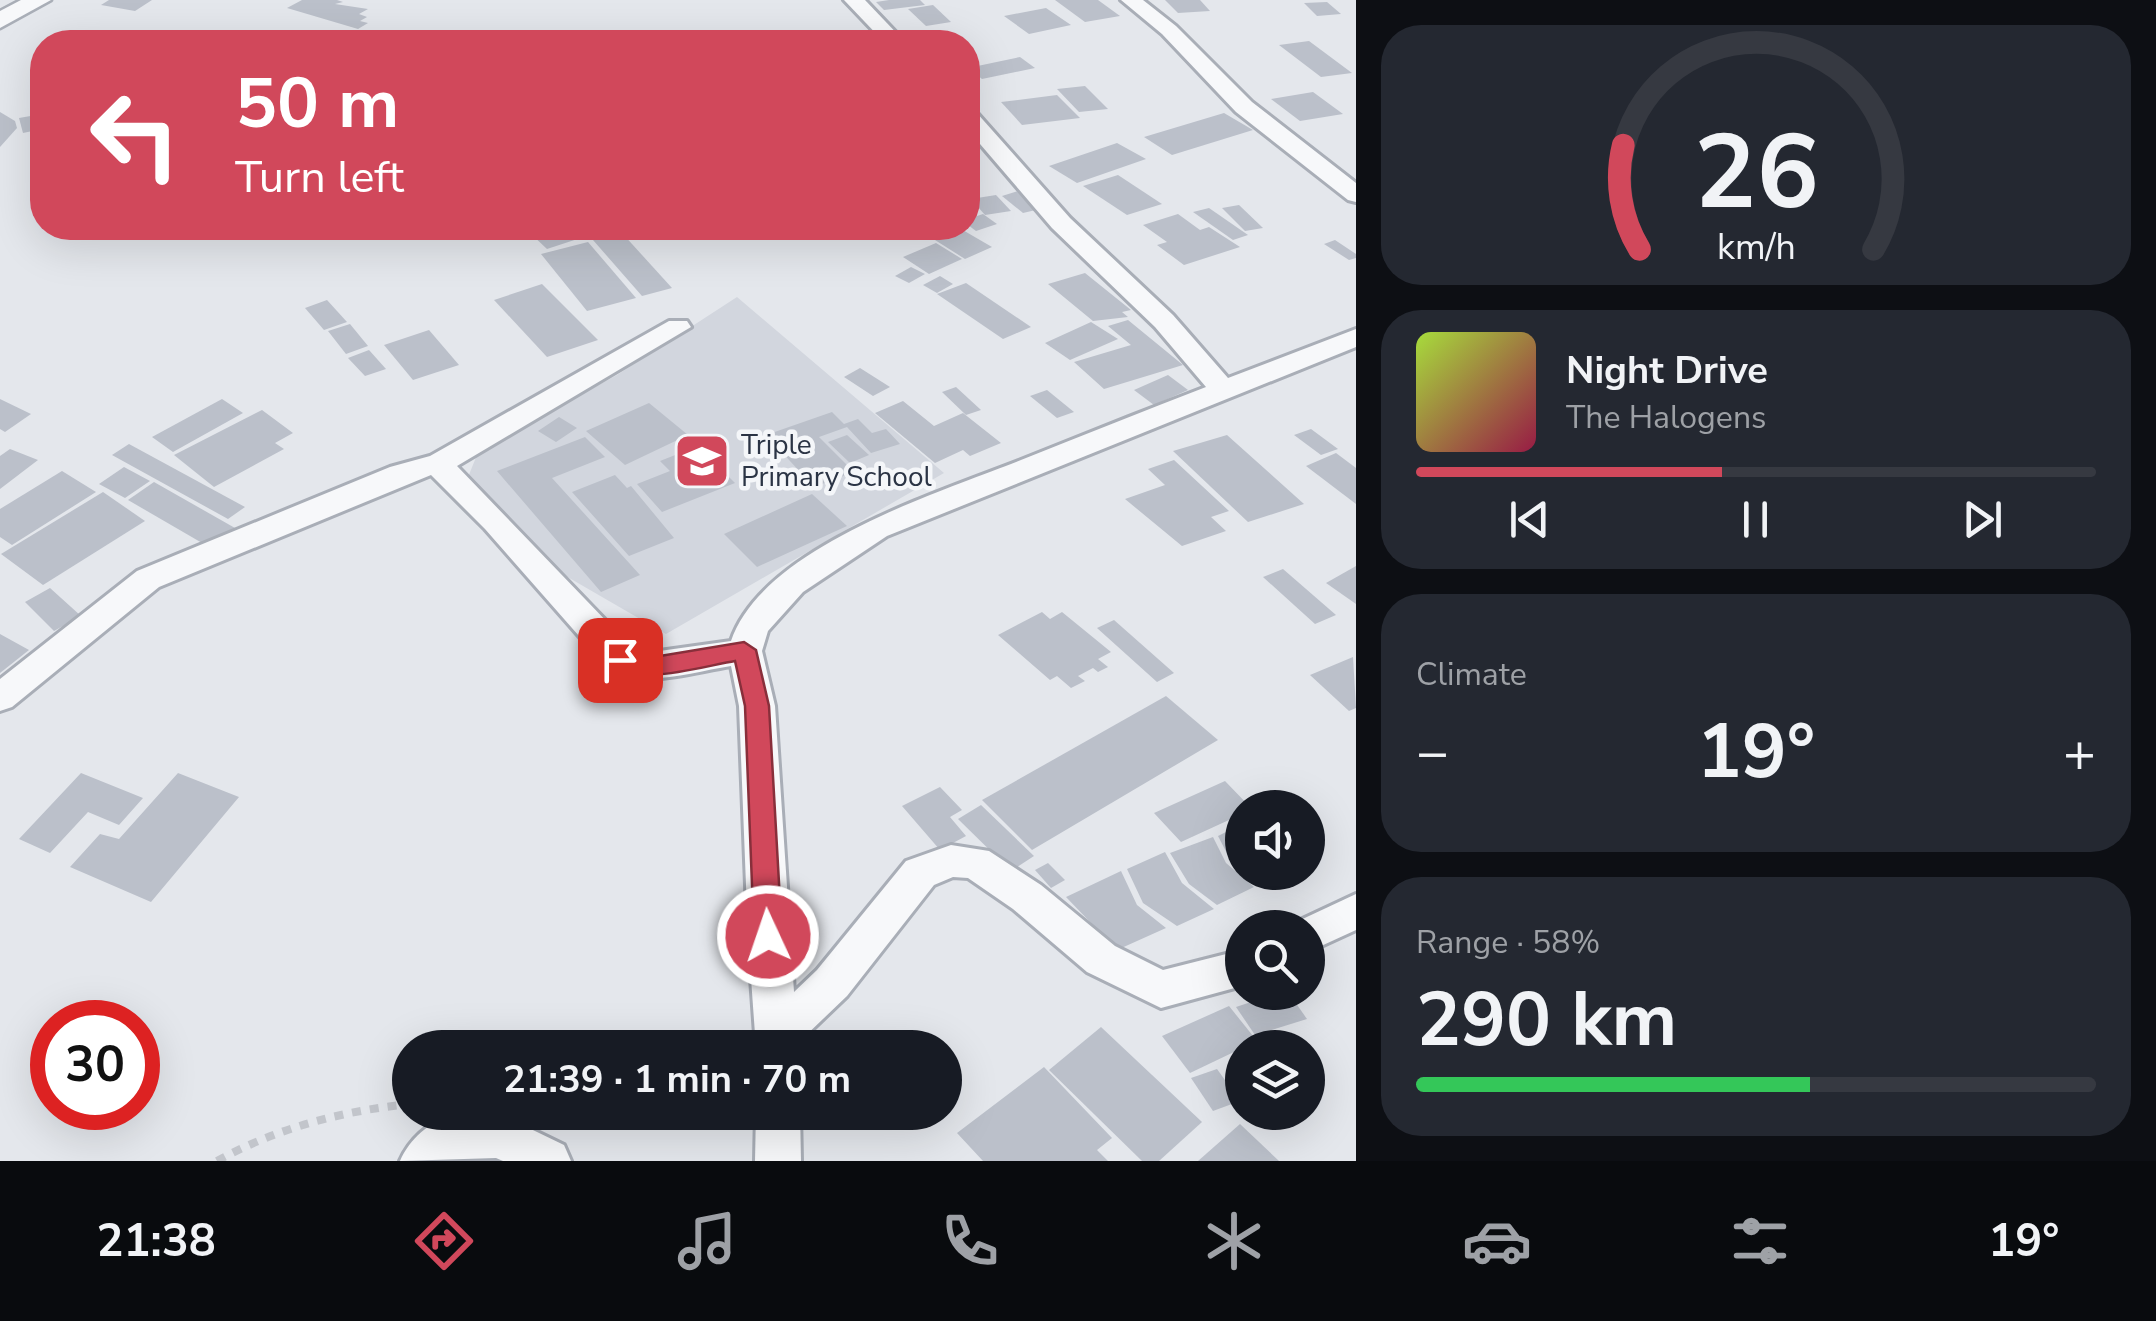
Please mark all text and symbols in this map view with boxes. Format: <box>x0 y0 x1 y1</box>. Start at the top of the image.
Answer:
text: 50 m <box>235 56 399 152</box>
icon: left <box>70 70 200 200</box>
text: 26 <box>1694 102 1818 244</box>
text: Turn left <box>235 147 404 208</box>
text: km/h <box>1717 223 1795 272</box>
text: Night Drive <box>1566 345 1768 396</box>
text: The Halogens <box>1566 396 1766 439</box>
place label: Triple Primary School <box>741 426 932 496</box>
school or university icon: Triple Primary School <box>672 431 732 491</box>
icon: previous <box>1502 492 1557 547</box>
icon: pause <box>1728 492 1783 547</box>
icon: next <box>1955 492 2010 547</box>
pin <box>578 618 663 703</box>
icon: arrive <box>593 633 648 688</box>
text: Climate <box>1416 653 1527 696</box>
text: 19° <box>1697 701 1815 803</box>
text: − <box>1416 715 1449 790</box>
text: + <box>2063 715 2096 790</box>
map controls <box>1225 790 1325 1130</box>
button: sound <box>1225 790 1325 890</box>
position arrow <box>716 884 820 988</box>
button: search <box>1225 910 1325 1010</box>
text: Range · 58% <box>1416 921 1600 964</box>
text: 290 km <box>1416 969 1677 1071</box>
speed limit sign: 30 <box>30 1000 160 1130</box>
button: layers <box>1225 1030 1325 1130</box>
text: 21:39 · 1 min · 70 m <box>503 1054 851 1105</box>
icon: directions <box>409 1206 479 1276</box>
icon: music <box>672 1206 742 1276</box>
icon: phone <box>935 1206 1005 1276</box>
icon: climate <box>1199 1206 1269 1276</box>
icon: car <box>1462 1206 1532 1276</box>
icon: filters <box>1725 1206 1795 1276</box>
text: 21:38 <box>97 1211 216 1272</box>
text: 19° <box>1988 1211 2059 1272</box>

